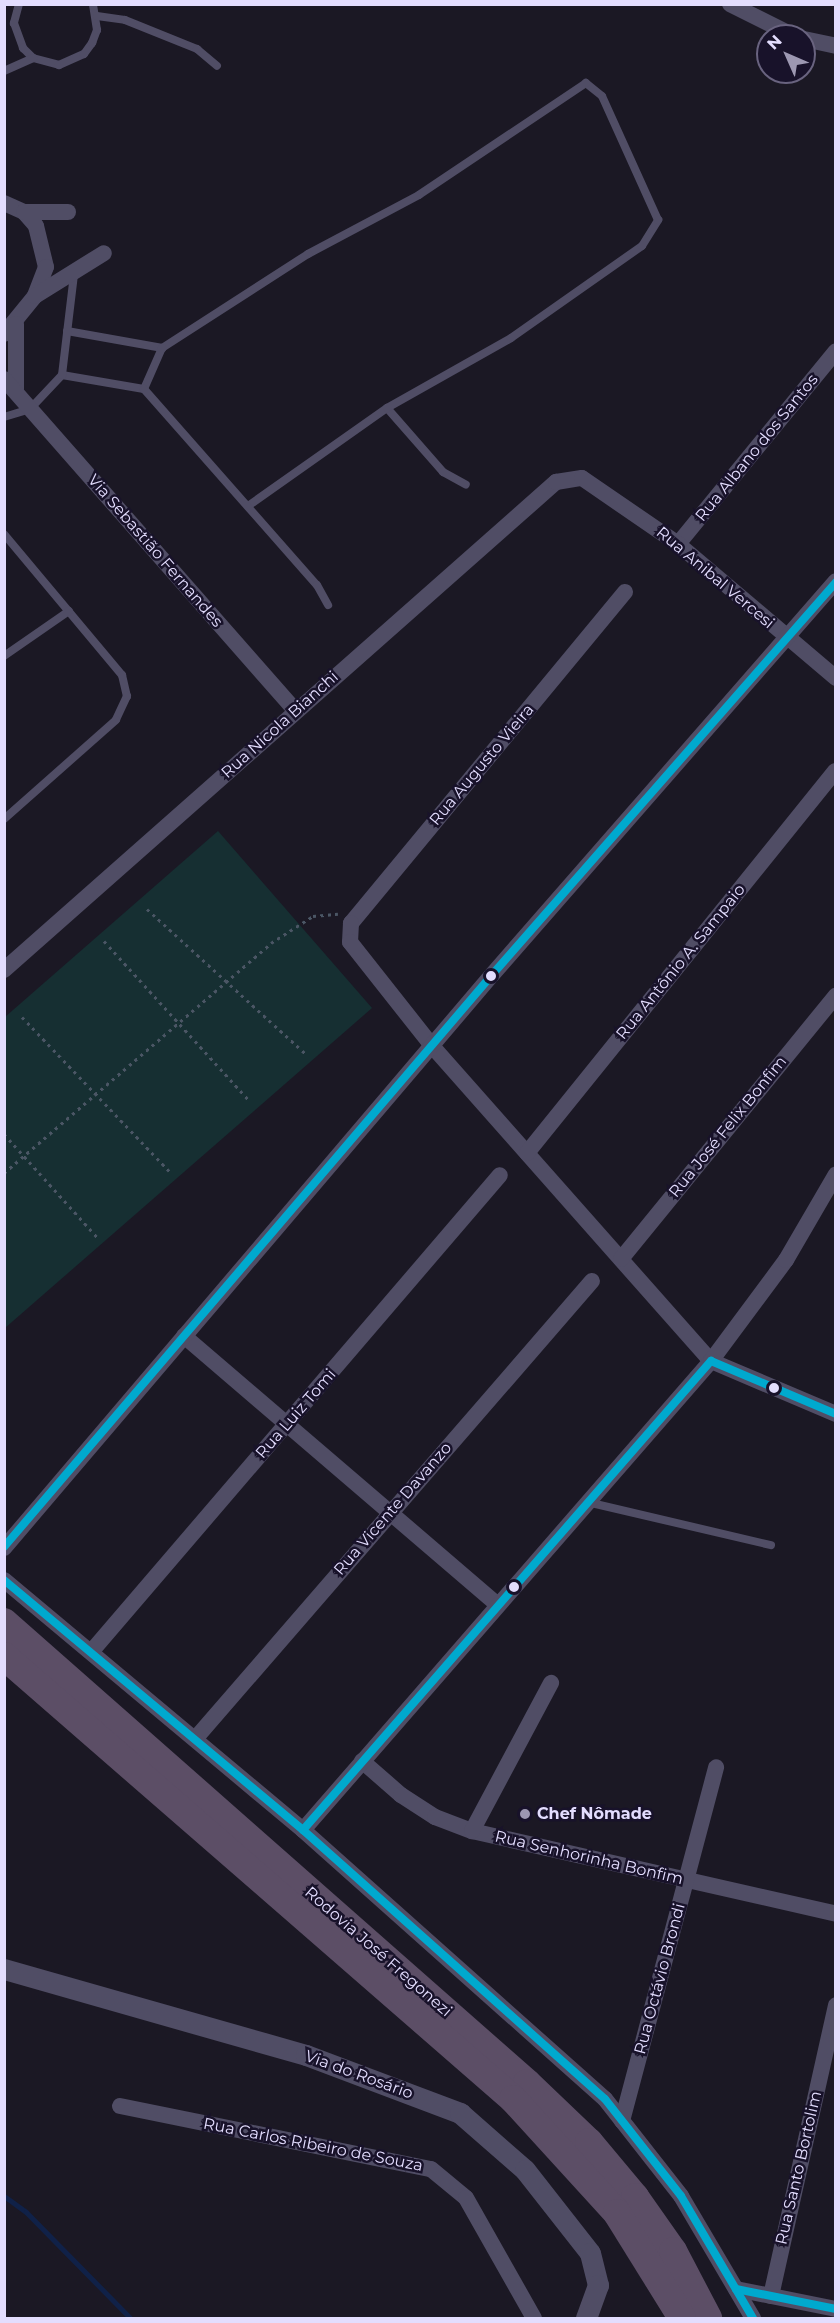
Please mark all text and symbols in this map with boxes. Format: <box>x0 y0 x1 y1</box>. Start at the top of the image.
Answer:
north arrow <box>756 24 816 84</box>
text: N <box>763 31 786 54</box>
street label: Rua Albano dos Santos <box>692 370 822 526</box>
street label: Via Sebastião Fernandes <box>83 471 227 631</box>
street label: Rua Anibal Vercesi <box>652 523 778 633</box>
street label: Rua Nicola Bianchi <box>218 667 342 783</box>
street label: Rua Augusto Vieira <box>426 700 538 830</box>
street label: Rua Antônio A. Sampaio <box>612 880 750 1044</box>
unlabelled marker <box>485 970 497 982</box>
street label: Rua José Felix Bonfim <box>665 1053 791 1201</box>
street label: Rua Luiz Tomi <box>252 1365 340 1463</box>
unlabelled marker <box>768 1382 780 1394</box>
street label: Rua Vicente Davanzo <box>330 1439 456 1579</box>
unlabelled marker <box>508 1581 520 1593</box>
place label: Chef Nômade <box>537 1804 652 1824</box>
marker: Chef Nômade <box>518 1807 532 1821</box>
street label: Rua Senhorinha Bonfim <box>493 1827 685 1889</box>
street label: Rodovia José Fregonezi <box>301 1883 455 2021</box>
street label: Rua Octávio Brondi <box>631 1901 689 2057</box>
street label: Via do Rosário <box>302 2047 416 2103</box>
street label: Rua Santo Bortolim <box>772 2089 826 2247</box>
street label: Rua Carlos Ribeiro de Souza <box>202 2114 424 2176</box>

